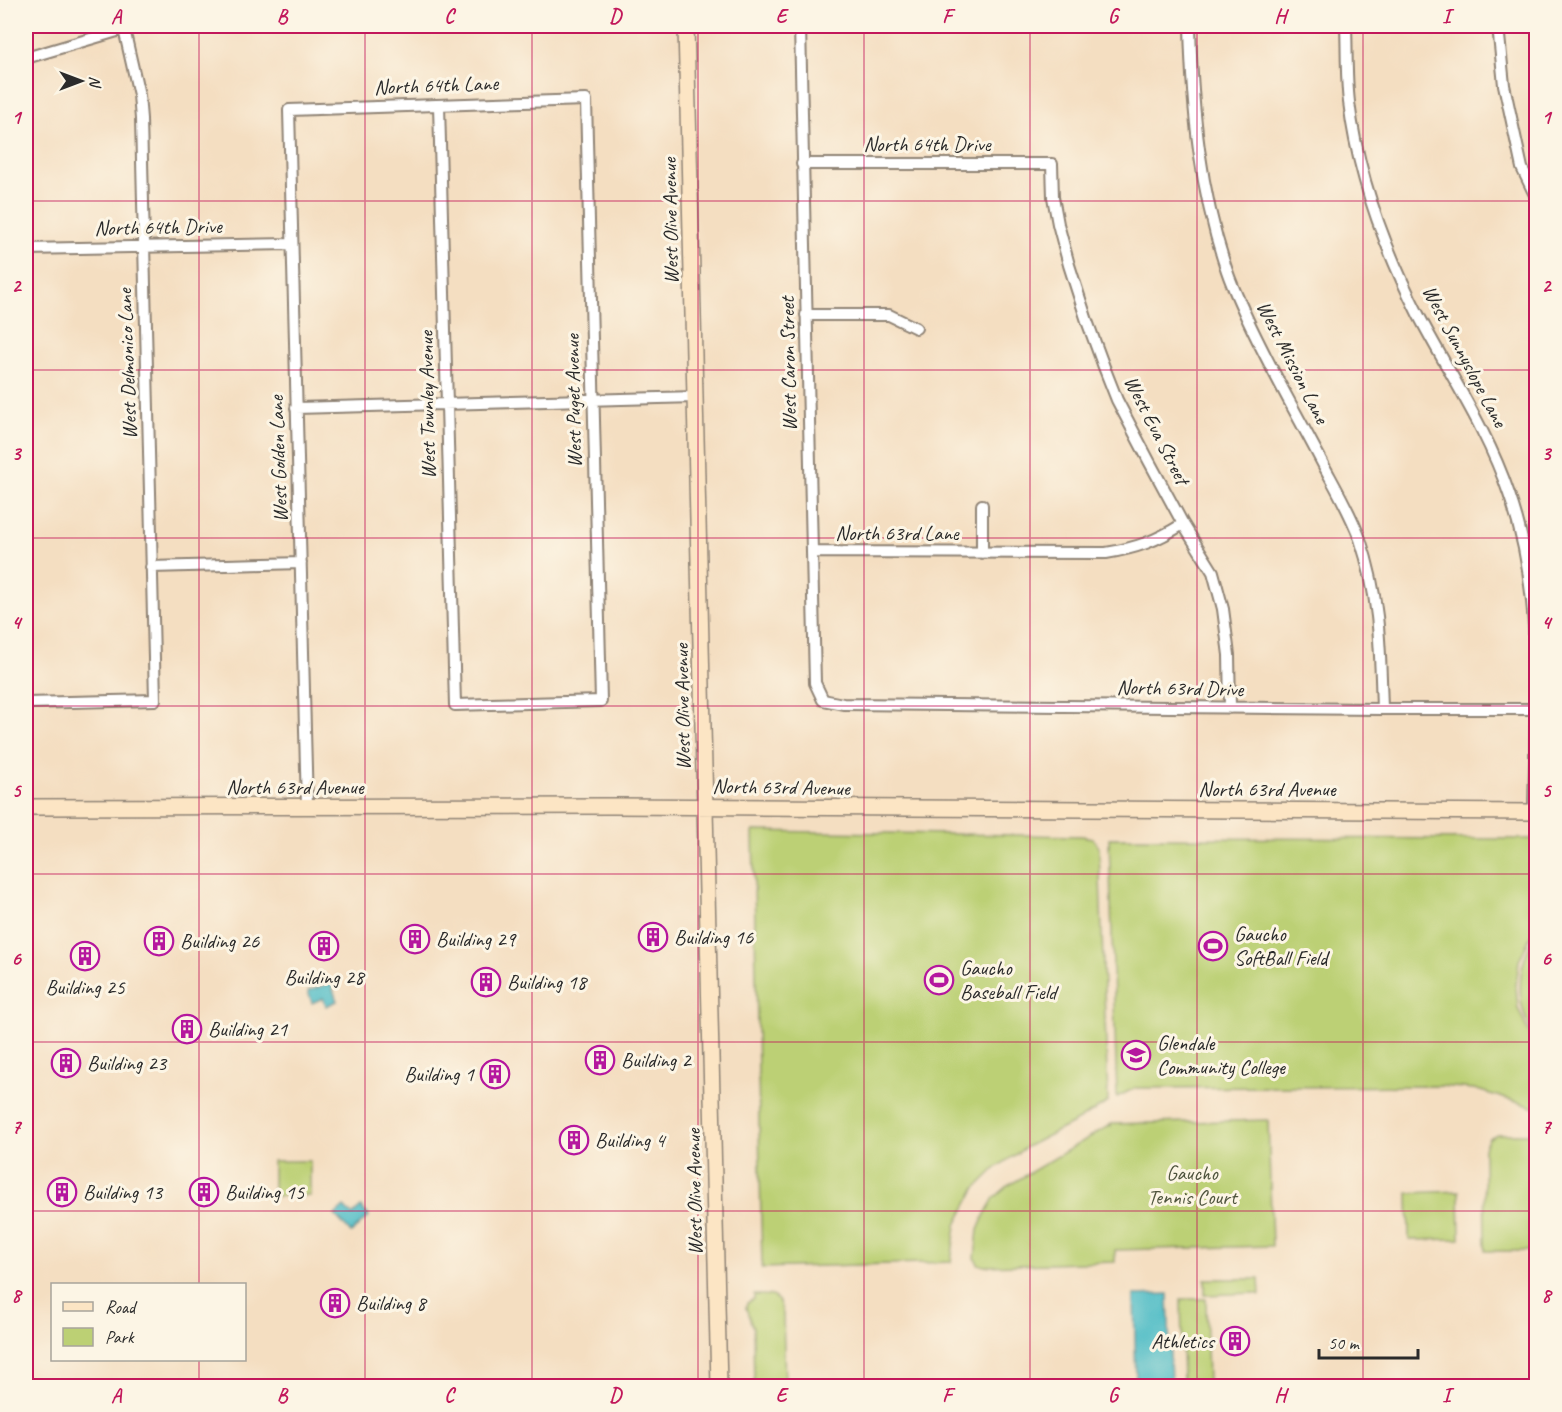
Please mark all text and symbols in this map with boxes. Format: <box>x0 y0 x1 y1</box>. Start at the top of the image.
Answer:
text: A <box>111 4 123 29</box>
text: B <box>277 4 289 29</box>
text: C <box>444 4 456 29</box>
text: D <box>609 4 623 29</box>
text: E <box>776 4 790 29</box>
text: F <box>942 4 956 29</box>
text: G <box>1108 4 1121 29</box>
text: H <box>1274 4 1289 29</box>
text: I <box>1442 4 1455 29</box>
north arrow <box>51 51 111 111</box>
street label: North 64th Lane <box>374 70 500 100</box>
text: N <box>85 76 105 89</box>
text: 1 <box>12 105 23 130</box>
text: 1 <box>1542 105 1553 130</box>
street label: North 64th Drive <box>863 131 992 157</box>
street label: West Olive Avenue <box>656 156 684 284</box>
street label: North 64th Drive <box>94 213 223 241</box>
text: 2 <box>12 273 23 298</box>
text: 2 <box>1542 273 1553 298</box>
street label: West Sunnyslope Lane <box>1417 281 1514 432</box>
street label: West Delmonico Lane <box>111 286 143 440</box>
street label: West Caron Street <box>774 295 802 431</box>
street label: West Mission Lane <box>1251 296 1336 429</box>
street label: West Townley Avenue <box>413 330 441 479</box>
street label: West Puget Avenue <box>559 333 587 468</box>
street label: West Eva Street <box>1118 371 1197 491</box>
street label: West Golden Lane <box>263 394 293 523</box>
text: 3 <box>12 441 23 466</box>
text: 3 <box>1542 441 1553 466</box>
street label: North 63rd Lane <box>835 520 960 546</box>
text: 4 <box>12 610 24 635</box>
text: 4 <box>1542 610 1554 635</box>
street label: West Olive Avenue <box>668 642 696 770</box>
street label: North 63rd Drive <box>1117 674 1245 702</box>
street label: North 63rd Avenue <box>712 773 851 801</box>
street label: North 63rd Avenue <box>226 774 365 800</box>
street label: North 63rd Avenue <box>1198 776 1337 802</box>
text: 5 <box>12 778 23 803</box>
text: 5 <box>1542 778 1553 803</box>
building icon: Building 16 <box>637 921 669 953</box>
place label: Gaucho SoftBall Field <box>1234 921 1331 971</box>
building icon: Building 29 <box>399 923 431 955</box>
place label: Building 16 <box>674 924 754 950</box>
building icon: Building 26 <box>143 925 175 957</box>
place label: Building 29 <box>436 926 517 952</box>
place label: Building 26 <box>180 928 260 954</box>
building icon: Building 28 <box>308 930 340 962</box>
sports icon: Gaucho SoftBall Field <box>1197 930 1229 962</box>
building icon: Building 25 <box>69 940 101 972</box>
text: 6 <box>11 946 22 971</box>
text: 6 <box>1541 946 1552 971</box>
place label: Gaucho Baseball Field <box>960 955 1059 1005</box>
place label: Building 28 <box>284 964 366 990</box>
sports icon: Gaucho Baseball Field <box>923 964 955 996</box>
building icon: Building 18 <box>470 966 502 998</box>
place label: Building 18 <box>507 969 589 995</box>
place label: Building 25 <box>45 974 126 1000</box>
building icon: Building 21 <box>171 1013 203 1045</box>
place label: Building 21 <box>208 1016 289 1042</box>
place label: Glendale Community College <box>1157 1030 1286 1080</box>
school or university icon: Glendale Community College <box>1120 1039 1152 1071</box>
building icon: Building 2 <box>584 1044 616 1076</box>
building icon: Building 23 <box>50 1047 82 1079</box>
place label: Building 2 <box>621 1047 692 1073</box>
place label: Building 23 <box>87 1050 168 1076</box>
building icon: Building 1 <box>479 1058 511 1090</box>
place label: Building 1 <box>404 1061 476 1087</box>
text: 7 <box>12 1114 23 1139</box>
text: 7 <box>1542 1114 1553 1139</box>
building icon: Building 4 <box>558 1124 590 1156</box>
place label: Building 4 <box>595 1127 667 1153</box>
street label: West Olive Avenue <box>680 1127 708 1255</box>
park label: Gaucho Tennis Court <box>1147 1160 1239 1210</box>
building icon: Building 13 <box>46 1176 78 1208</box>
building icon: Building 15 <box>188 1176 220 1208</box>
place label: Building 13 <box>83 1179 164 1205</box>
place label: Building 15 <box>225 1179 306 1205</box>
text: 8 <box>12 1283 24 1308</box>
legend <box>51 1283 246 1361</box>
text: 8 <box>1542 1283 1554 1308</box>
building icon: Building 8 <box>319 1287 351 1319</box>
place label: Building 8 <box>356 1290 428 1316</box>
text: Road <box>105 1296 138 1318</box>
scale bar <box>1319 1322 1418 1360</box>
building icon: Athletics <box>1219 1325 1251 1357</box>
text: Park <box>105 1326 135 1348</box>
place label: Athletics <box>1151 1328 1216 1354</box>
text: 50 m <box>1328 1332 1361 1354</box>
text: A <box>111 1383 123 1408</box>
text: B <box>277 1383 289 1408</box>
text: C <box>444 1383 456 1408</box>
text: D <box>609 1383 623 1408</box>
text: E <box>776 1383 790 1408</box>
text: F <box>942 1383 956 1408</box>
text: G <box>1108 1383 1121 1408</box>
text: H <box>1274 1383 1289 1408</box>
text: I <box>1442 1383 1455 1408</box>

